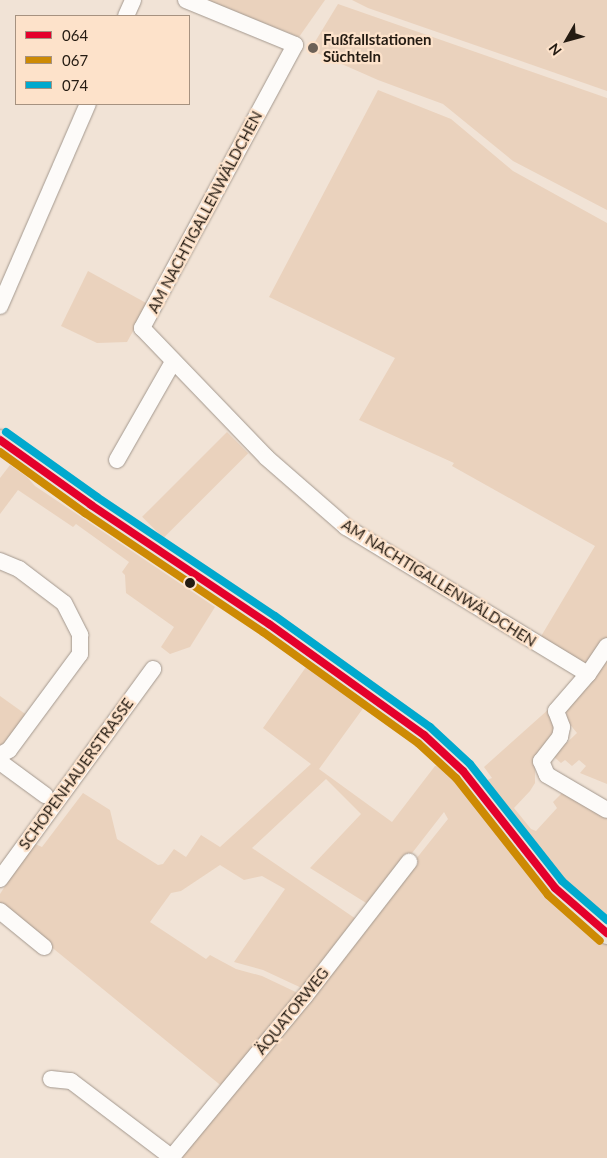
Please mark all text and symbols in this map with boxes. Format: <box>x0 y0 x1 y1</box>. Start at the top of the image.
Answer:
legend <box>15 15 190 105</box>
north arrow <box>542 15 592 65</box>
text: 064 <box>62 26 88 44</box>
place label: Fußfallstationen Süchteln <box>323 30 432 65</box>
text: N <box>545 40 565 59</box>
marker: Fußfallstationen Süchteln <box>307 42 319 54</box>
text: 067 <box>62 51 88 69</box>
text: 074 <box>62 76 88 94</box>
street label: AM NACHTIGALLENWÄLDCHEN <box>144 108 266 316</box>
street label: AM NACHTIGALLENWÄLDCHEN <box>338 515 540 651</box>
unlabelled marker <box>185 578 195 588</box>
street label: SCHOPENHAUERSTRASSE <box>15 695 137 853</box>
street label: ÄQUATORWEG <box>252 964 332 1058</box>

